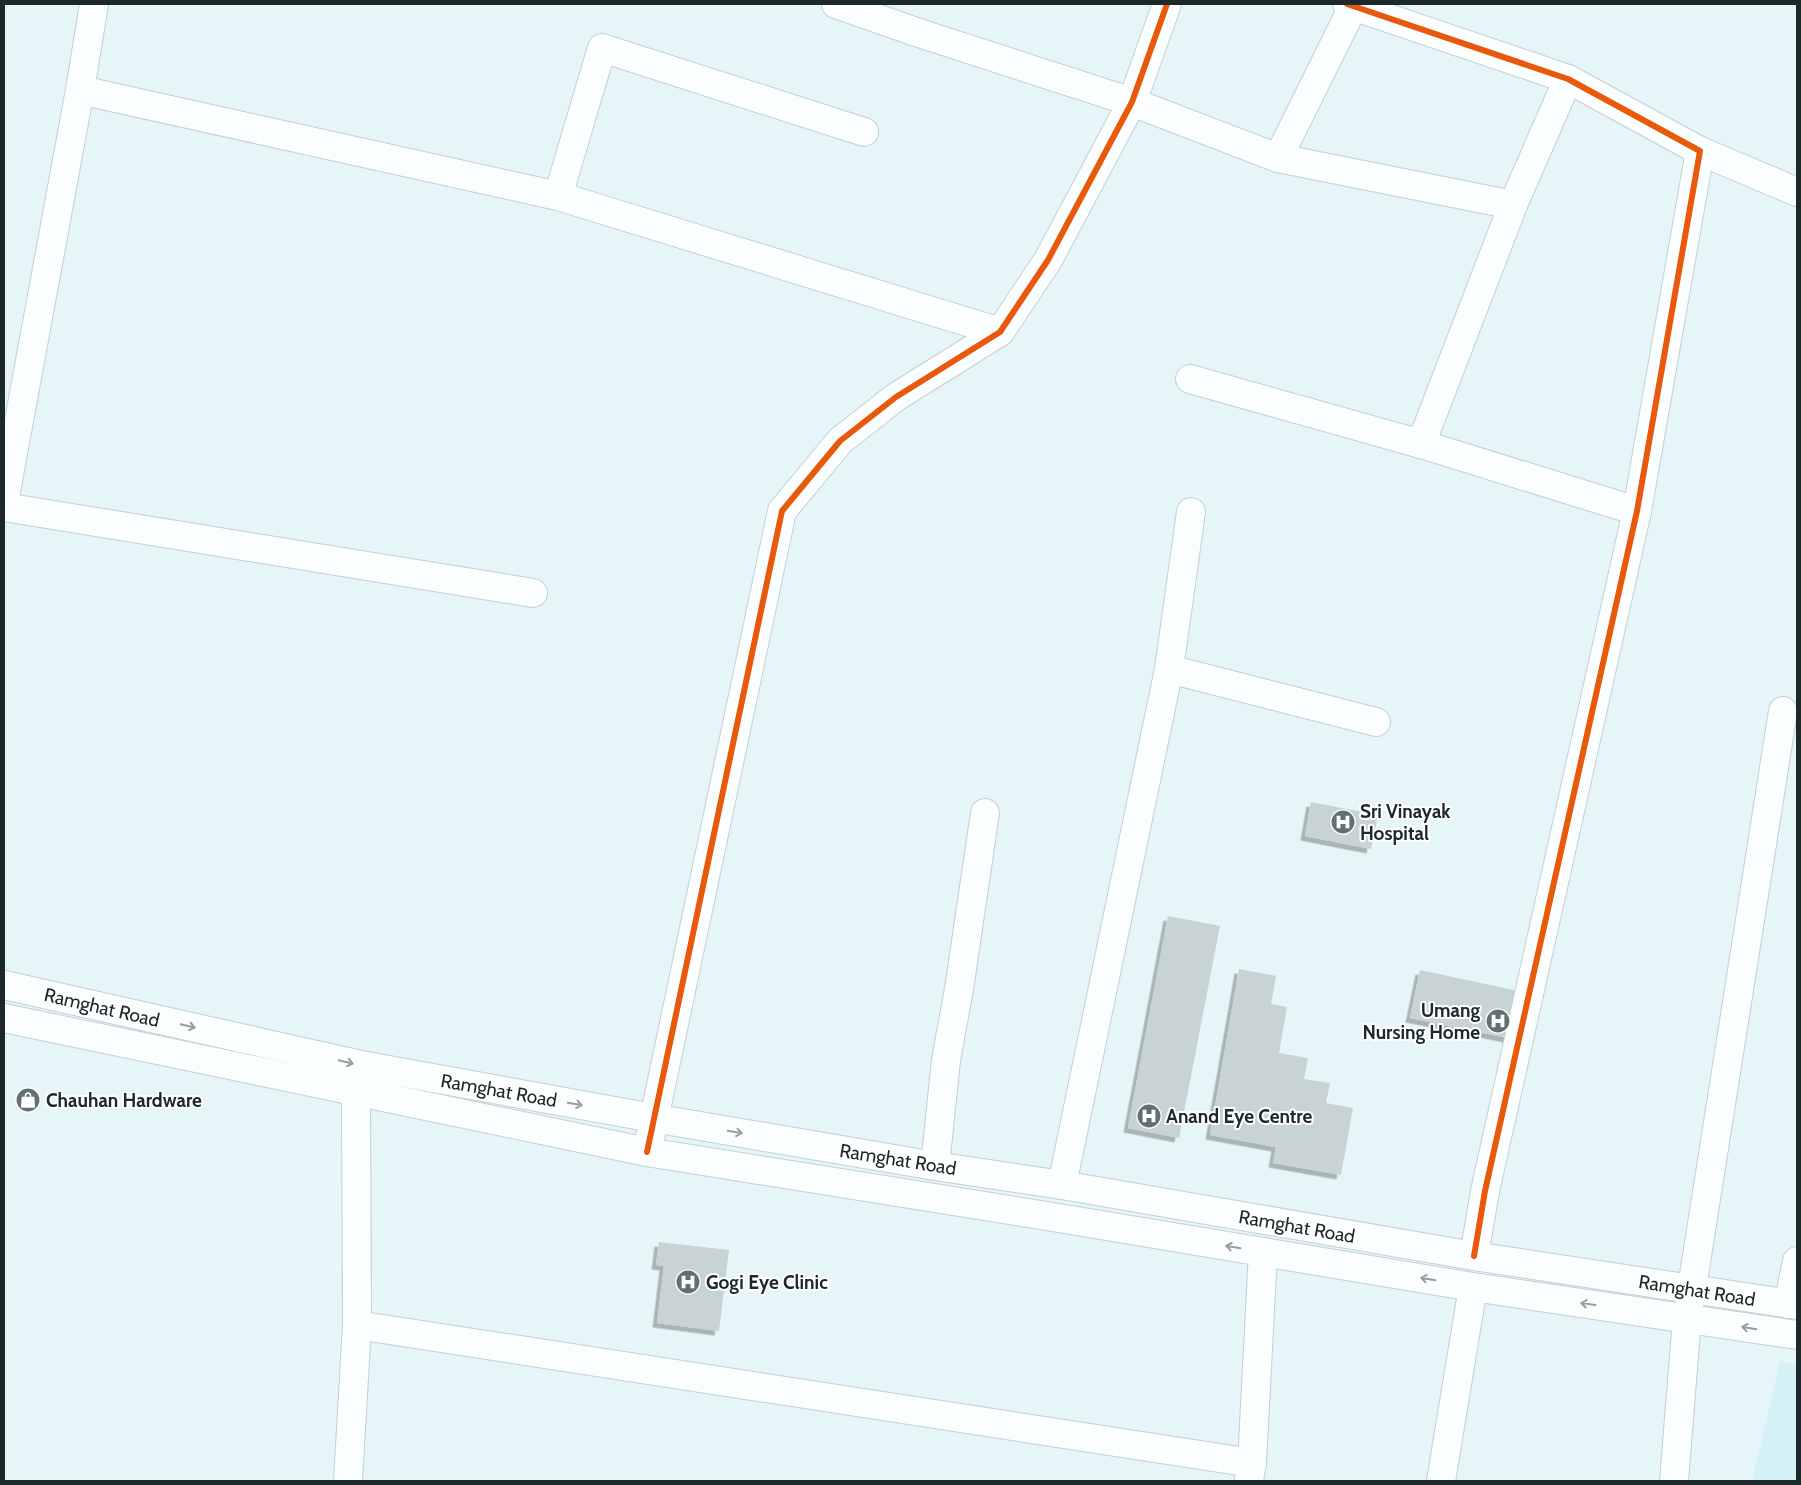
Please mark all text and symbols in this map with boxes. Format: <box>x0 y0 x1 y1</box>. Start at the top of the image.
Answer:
place label: Sri Vinayak Hospital <box>1360 800 1451 845</box>
hospital icon: Sri Vinayak Hospital <box>1330 809 1356 835</box>
street label: Ramghat Road <box>42 983 162 1032</box>
place label: Umang Nursing Home <box>1362 999 1480 1044</box>
hospital icon: Umang Nursing Home <box>1485 1008 1511 1034</box>
one-way arrow <box>179 1022 195 1031</box>
one-way arrow <box>338 1058 354 1067</box>
street label: Ramghat Road <box>439 1069 559 1112</box>
shop icon: Chauhan Hardware <box>15 1087 41 1113</box>
place label: Chauhan Hardware <box>46 1089 202 1112</box>
one-way arrow <box>567 1100 583 1110</box>
hospital icon: Anand Eye Centre <box>1136 1103 1162 1129</box>
place label: Anand Eye Centre <box>1166 1105 1312 1128</box>
one-way arrow <box>727 1128 743 1138</box>
street label: Ramghat Road <box>838 1139 958 1180</box>
street label: Ramghat Road <box>1237 1205 1357 1248</box>
one-way arrow <box>1225 1241 1241 1251</box>
hospital icon: Gogi Eye Clinic <box>675 1269 701 1295</box>
street label: Ramghat Road <box>1637 1270 1757 1311</box>
place label: Gogi Eye Clinic <box>706 1271 828 1294</box>
one-way arrow <box>1420 1274 1436 1284</box>
one-way arrow <box>1581 1299 1597 1309</box>
one-way arrow <box>1741 1323 1757 1333</box>

